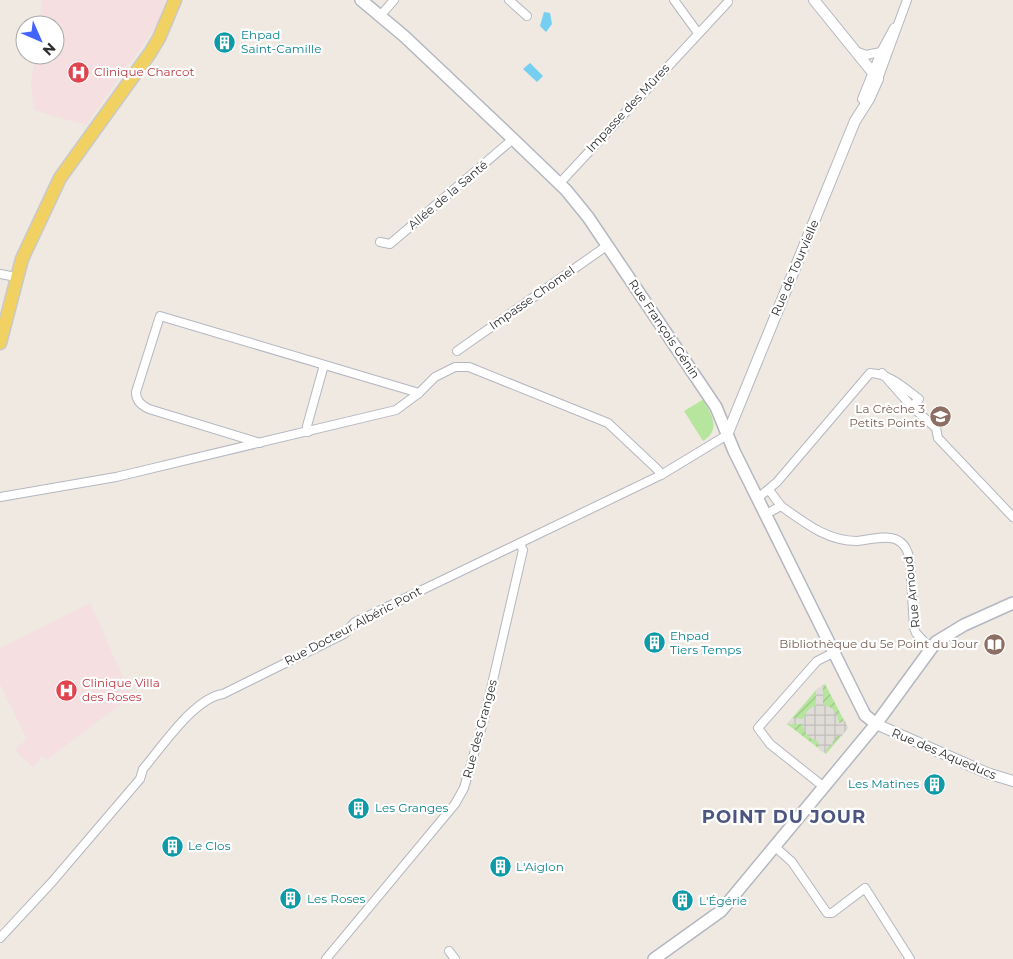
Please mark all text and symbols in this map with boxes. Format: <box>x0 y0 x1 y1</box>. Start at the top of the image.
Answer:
north arrow <box>15 15 65 65</box>
place label: Ehpad Saint-Camille <box>241 27 321 56</box>
building icon: Ehpad Saint-Camille <box>213 30 237 54</box>
text: N <box>39 39 60 60</box>
hospital icon: Clinique Charcot <box>66 60 90 84</box>
street label: Impasse des Mûres <box>583 60 673 155</box>
place label: Clinique Charcot <box>94 64 194 79</box>
street label: Allée de la Santé <box>405 157 490 232</box>
street label: Rue de Tourvielle <box>767 217 822 318</box>
street label: Impasse Chomel <box>486 262 577 333</box>
street label: Rue François Génin <box>626 276 703 381</box>
place label: La Crèche 3 Petits Points <box>849 401 925 430</box>
school or university icon: La Crèche 3 Petits Points <box>929 404 953 428</box>
street label: Rue Arnoud <box>900 555 923 629</box>
street label: Rue Docteur Albéric Pont <box>282 583 424 668</box>
place label: Ehpad Tiers Temps <box>670 628 741 657</box>
building icon: Ehpad Tiers Temps <box>642 631 666 655</box>
library icon: Bibliothèque du 5e Point du Jour <box>982 632 1006 656</box>
place label: Bibliothèque du 5e Point du Jour <box>779 636 978 651</box>
place label: Clinique Villa des Roses <box>82 675 160 704</box>
hospital icon: Clinique Villa des Roses <box>54 678 78 702</box>
street label: Rue des Granges <box>459 678 500 780</box>
street label: Rue des Aqueducs <box>890 725 999 782</box>
building icon: Les Matines <box>923 772 947 796</box>
place label: Les Matines <box>848 776 919 791</box>
building icon: Les Granges <box>347 796 371 820</box>
place label: Les Granges <box>375 800 448 815</box>
district label: POINT DU JOUR <box>702 806 866 828</box>
building icon: Le Clos <box>160 834 184 858</box>
place label: Le Clos <box>188 838 231 853</box>
building icon: L'Aiglon <box>488 855 512 879</box>
place label: L'Aiglon <box>516 859 564 874</box>
building icon: Les Roses <box>279 887 303 911</box>
building icon: L'Égérie <box>671 889 695 913</box>
place label: Les Roses <box>307 891 366 906</box>
place label: L'Égérie <box>699 893 747 908</box>

